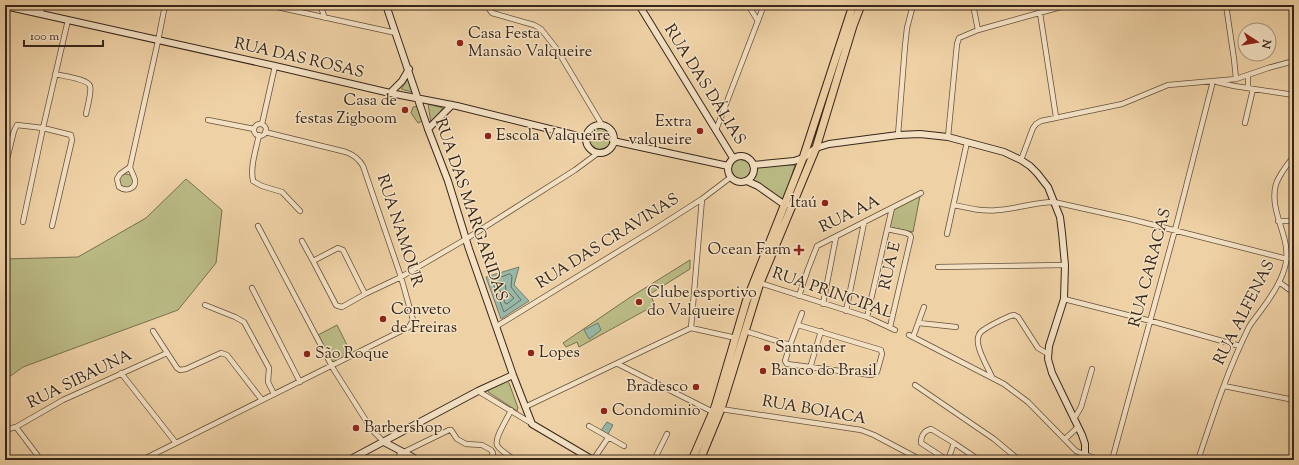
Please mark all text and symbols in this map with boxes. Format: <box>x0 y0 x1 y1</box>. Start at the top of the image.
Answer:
street label: RUA DAS DÁLIAS <box>657 20 751 150</box>
scale bar <box>24 22 103 48</box>
north arrow <box>1237 22 1277 62</box>
place label: Casa Festa Mansão Valqueire <box>468 23 592 64</box>
text: 100 m <box>30 28 59 46</box>
street label: RUA DAS ROSAS <box>232 33 366 85</box>
text: N <box>1257 37 1275 50</box>
marker: Casa Festa Mansão Valqueire <box>455 38 465 48</box>
place label: Casa de festas Zigboom <box>295 90 397 131</box>
marker: Casa de festas Zigboom <box>400 105 410 115</box>
place label: Extra valqueire <box>629 111 693 152</box>
street label: RUA DAS MARGARIDAS <box>428 115 512 305</box>
place label: Escola Valqueire <box>496 125 610 148</box>
marker: Extra valqueire <box>695 126 705 136</box>
marker: Escola Valqueire <box>483 131 493 141</box>
street label: RUA NAMOUR <box>370 172 428 291</box>
street label: RUA DAS CRAVINAS <box>532 189 684 295</box>
street label: RUA AA <box>816 190 884 240</box>
place label: Itaú <box>790 192 817 215</box>
marker: Itaú <box>820 198 830 208</box>
street label: RUA CARACAS <box>1124 206 1178 330</box>
place label: Ocean Farm <box>707 239 791 262</box>
street label: RUA E <box>874 239 908 292</box>
marker: Ocean Farm <box>794 245 804 255</box>
street label: RUA ALFENAS <box>1209 257 1281 369</box>
street label: RUA PRINCIPAL <box>769 263 896 325</box>
place label: Clube esportivo do Valqueire <box>647 282 757 323</box>
marker: Clube esportivo do Valqueire <box>634 297 644 307</box>
place label: Conveto de Freiras <box>391 299 457 340</box>
marker: Conveto de Freiras <box>378 314 388 324</box>
place label: Santander <box>775 337 846 360</box>
place label: Lopes <box>539 342 580 365</box>
place label: São Roque <box>315 343 389 366</box>
marker: Santander <box>762 343 772 353</box>
street label: RUA SIBAUNA <box>24 345 136 415</box>
marker: Lopes <box>526 348 536 358</box>
marker: São Roque <box>302 349 312 359</box>
place label: Banco do Brasil <box>771 360 877 383</box>
marker: Banco do Brasil <box>758 366 768 376</box>
place label: Bradesco <box>626 376 688 399</box>
marker: Bradesco <box>691 382 701 392</box>
street label: RUA BOIACA <box>760 391 868 431</box>
place label: Condominio <box>612 400 701 423</box>
marker: Condominio <box>599 406 609 416</box>
place label: Barbershop <box>364 417 442 440</box>
marker: Barbershop <box>351 423 361 433</box>

